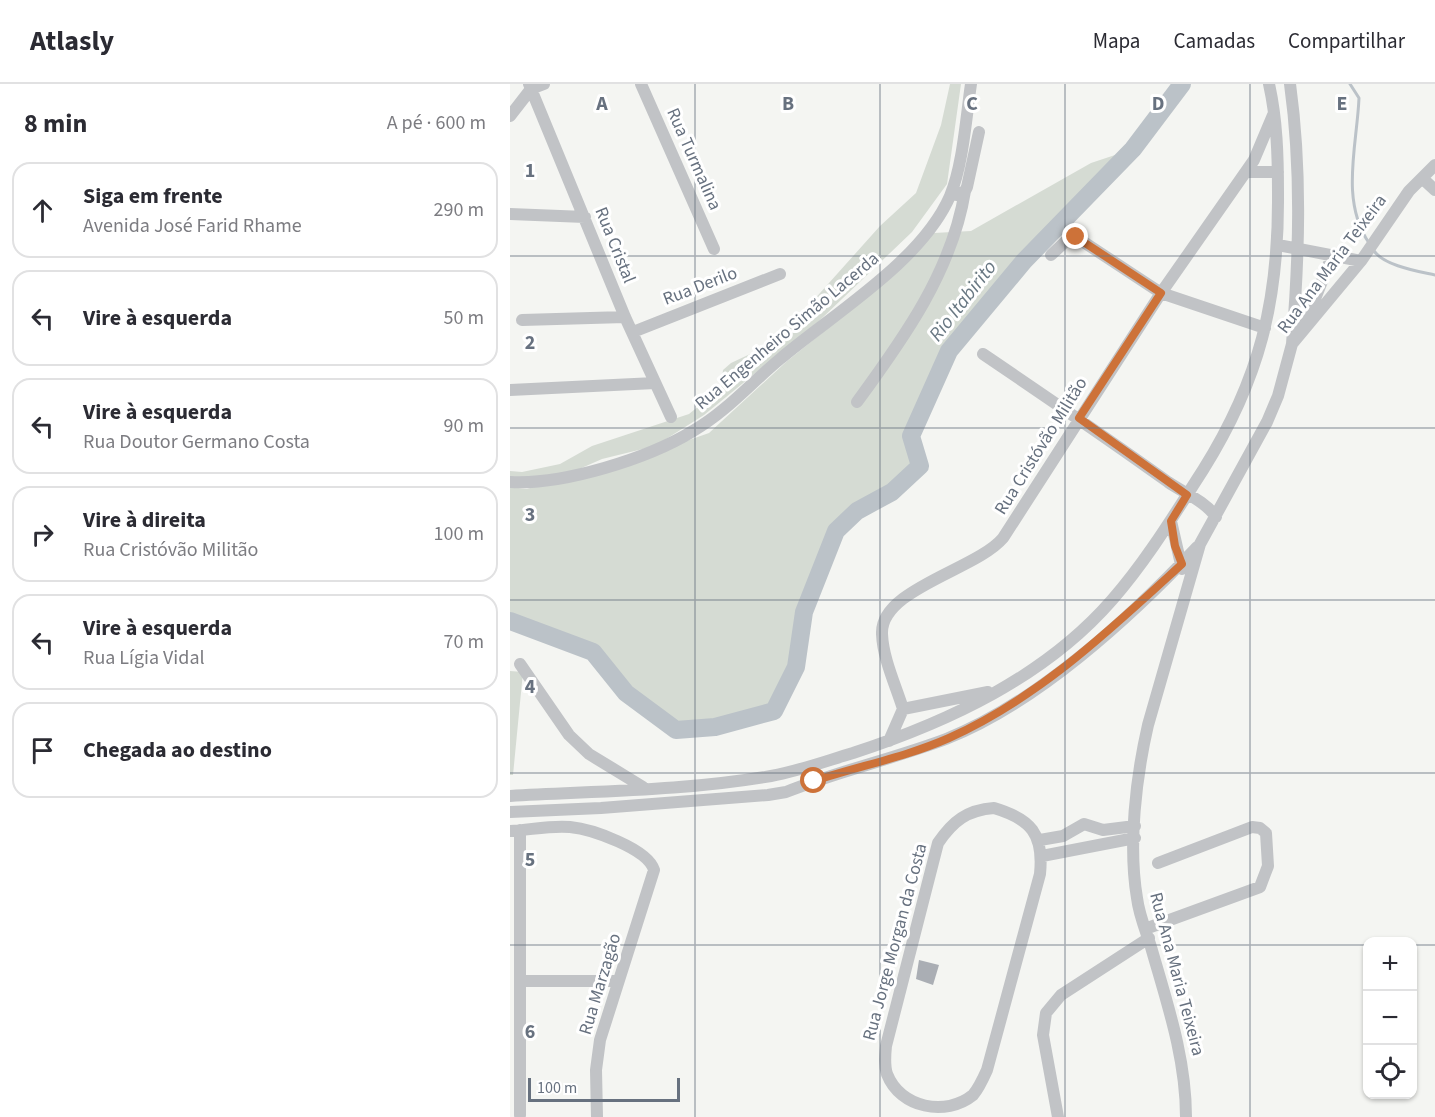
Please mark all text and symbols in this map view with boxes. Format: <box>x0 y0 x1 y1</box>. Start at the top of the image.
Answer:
text: Atlasly <box>30 21 114 61</box>
text: Mapa <box>1093 26 1140 56</box>
text: Camadas <box>1173 26 1255 56</box>
text: Compartilhar <box>1288 26 1405 56</box>
text: A <box>595 90 608 118</box>
text: B <box>782 90 794 118</box>
text: C <box>966 90 978 118</box>
text: D <box>1152 90 1164 118</box>
text: E <box>1337 90 1347 118</box>
street label: Rua Turmalina <box>660 104 728 214</box>
text: 8 min <box>24 105 87 142</box>
text: A pé · 600 m <box>387 109 486 137</box>
text: 1 <box>525 157 535 185</box>
text: Siga em frente <box>83 180 223 212</box>
street label: Rua Ana Maria Teixeira <box>1271 189 1393 339</box>
icon: ahead <box>26 194 59 227</box>
text: 290 m <box>434 196 484 224</box>
street label: Rua Cristal <box>588 203 642 287</box>
text: Avenida José Farid Rhame <box>83 212 302 240</box>
route end <box>1062 223 1088 249</box>
street label: Rua Engenheiro Simão Lacerda <box>690 246 884 416</box>
water label: Rio Itabirito <box>923 255 1003 347</box>
street label: Rua Derilo <box>659 260 741 312</box>
icon: left <box>26 302 59 335</box>
text: Vire à esquerda <box>83 302 232 334</box>
text: 50 m <box>444 304 484 332</box>
text: 2 <box>525 329 535 357</box>
street label: Rua Cristóvão Militão <box>989 372 1093 520</box>
text: Vire à esquerda <box>83 396 232 428</box>
icon: left <box>26 410 59 443</box>
text: 90 m <box>444 412 484 440</box>
text: Rua Doutor Germano Costa <box>83 428 310 456</box>
text: 3 <box>525 501 535 529</box>
text: Vire à direita <box>83 504 206 536</box>
icon: right <box>26 518 59 551</box>
text: 100 m <box>434 520 484 548</box>
text: Rua Cristóvão Militão <box>83 536 258 564</box>
text: Vire à esquerda <box>83 612 232 644</box>
icon: left <box>26 626 59 659</box>
text: 70 m <box>444 628 484 656</box>
text: Rua Lígia Vidal <box>83 644 205 672</box>
text: 4 <box>525 673 536 701</box>
icon: arrive <box>26 734 59 767</box>
text: Chegada ao destino <box>83 734 272 766</box>
route start <box>800 767 826 793</box>
street label: Rua Jorge Morgan da Costa <box>857 841 933 1043</box>
text: 5 <box>525 846 535 874</box>
street label: Rua Ana Maria Teixeira <box>1143 889 1211 1059</box>
street label: Rua Marzagão <box>573 930 627 1038</box>
map controls <box>1363 937 1417 1099</box>
button: + <box>1363 937 1417 991</box>
button: − <box>1363 991 1417 1045</box>
text: 6 <box>525 1018 535 1046</box>
button: locate <box>1363 1045 1417 1099</box>
scale bar <box>528 1075 680 1102</box>
text: 100 m <box>537 1077 577 1099</box>

